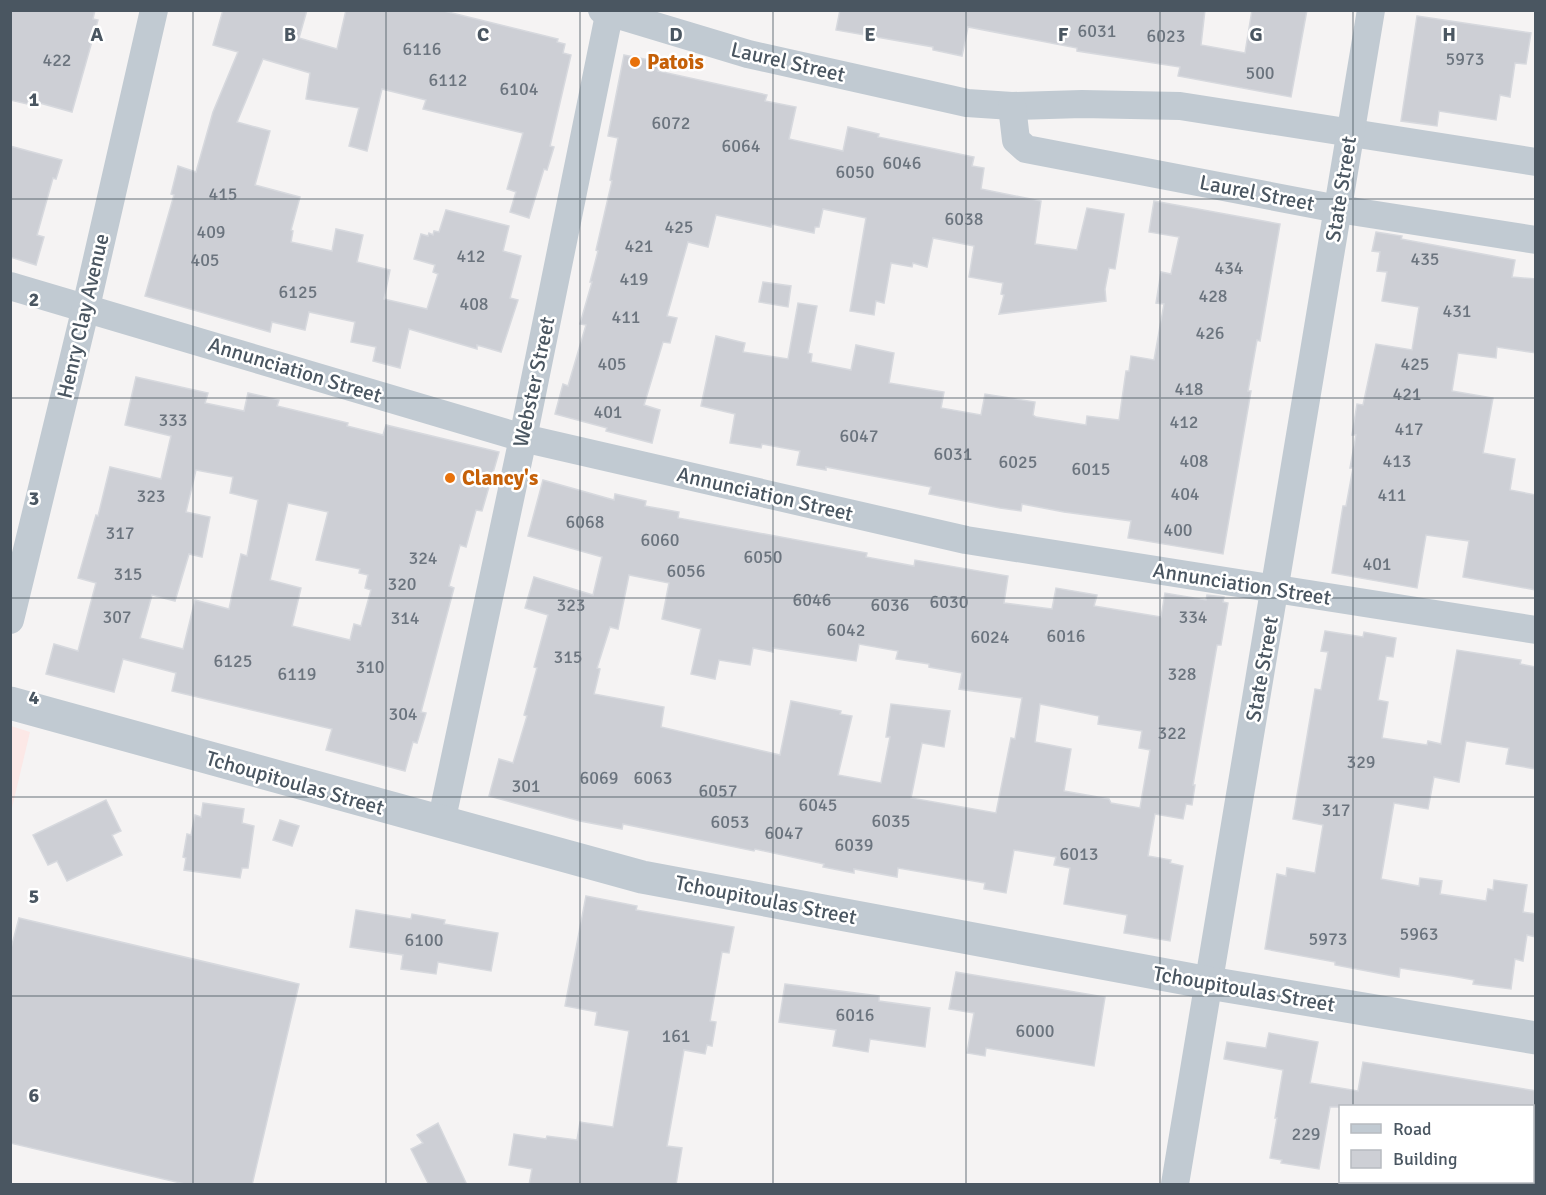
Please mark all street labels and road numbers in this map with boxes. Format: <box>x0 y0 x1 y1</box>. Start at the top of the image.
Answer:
street label: Laurel Street <box>728 36 848 88</box>
street label: State Street <box>1320 134 1362 244</box>
street label: Laurel Street <box>1197 169 1317 217</box>
street label: Henry Clay Avenue <box>51 231 115 401</box>
street label: Webster Street <box>508 314 560 450</box>
street label: Annunciation Street <box>205 331 385 409</box>
street label: Annunciation Street <box>674 461 856 527</box>
street label: Annunciation Street <box>1151 557 1333 611</box>
street label: State Street <box>1240 614 1284 724</box>
street label: Tchoupitoulas Street <box>203 745 387 821</box>
street label: Tchoupitoulas Street <box>673 870 859 930</box>
street label: Tchoupitoulas Street <box>1151 960 1337 1018</box>

